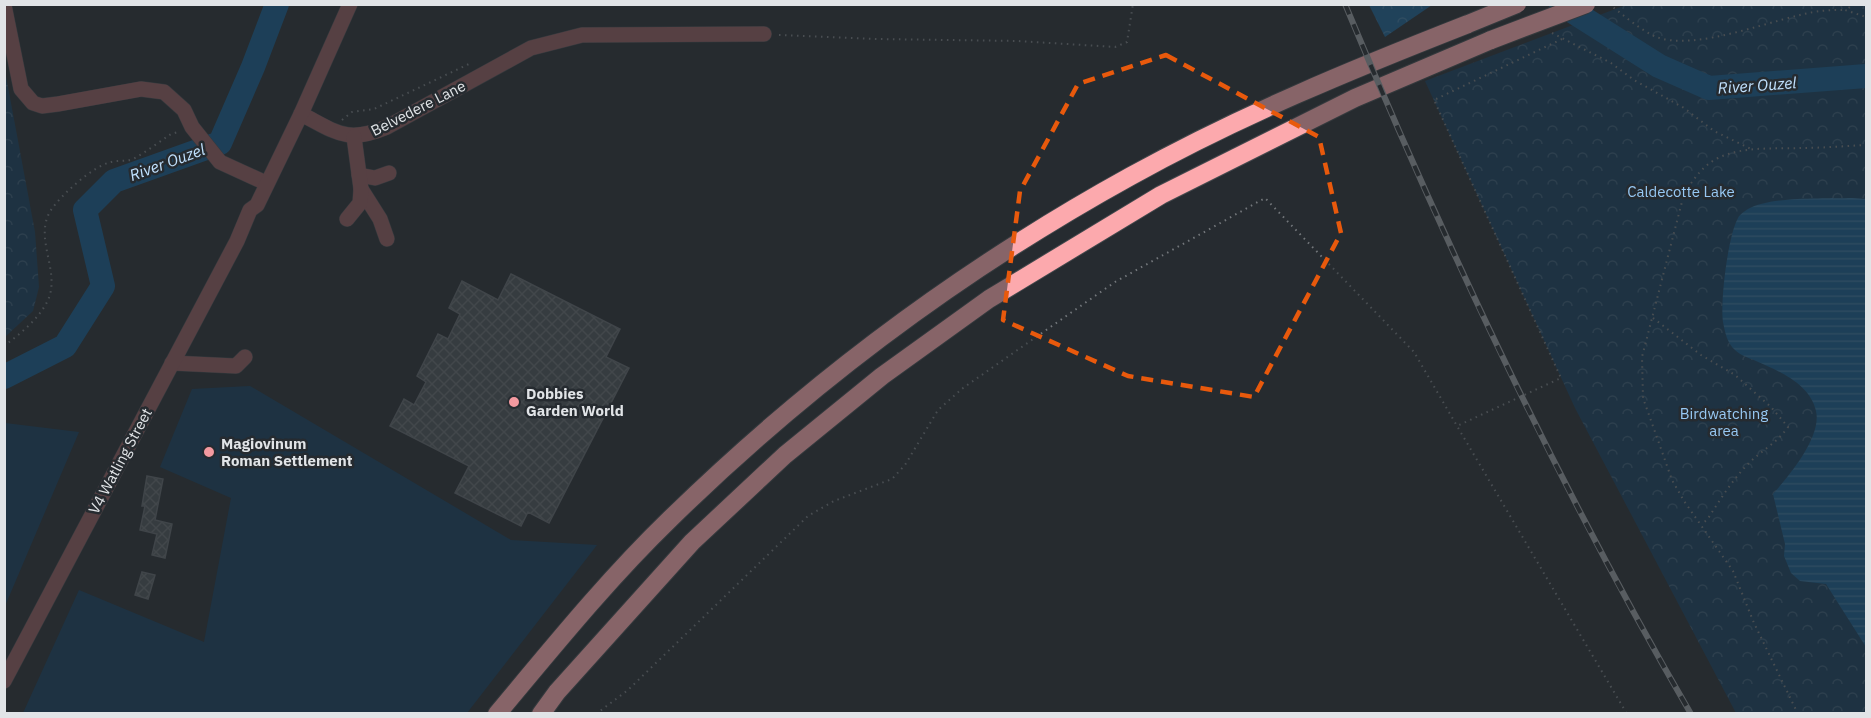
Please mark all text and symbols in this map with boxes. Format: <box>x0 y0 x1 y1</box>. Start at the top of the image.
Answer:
water label: River Ouzel <box>1717 72 1798 98</box>
street label: Belvedere Lane <box>367 76 469 140</box>
water label: River Ouzel <box>126 139 208 185</box>
park label: Caldecotte Lake <box>1627 182 1735 201</box>
place label: Dobbies Garden World <box>526 384 624 420</box>
marker: Dobbies Garden World <box>507 395 521 409</box>
park label: Birdwatching area <box>1680 404 1768 440</box>
street label: V4 Watling Street <box>84 405 156 517</box>
place label: Magiovinum Roman Settlement <box>221 434 353 470</box>
marker: Magiovinum Roman Settlement <box>202 445 216 459</box>

